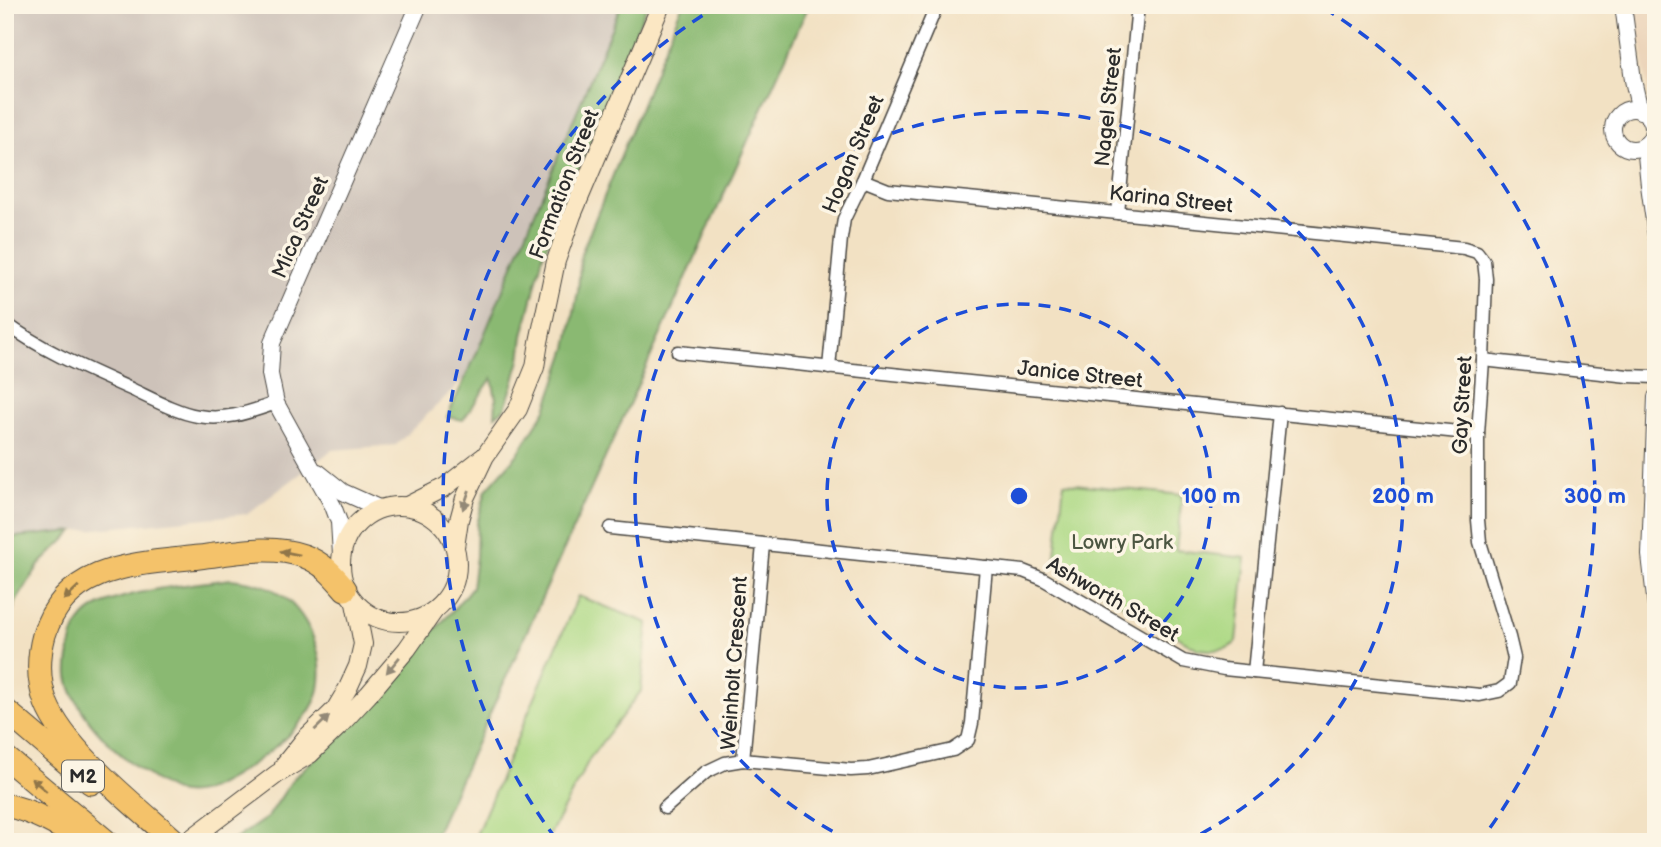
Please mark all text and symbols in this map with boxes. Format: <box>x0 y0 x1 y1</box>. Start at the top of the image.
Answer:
street label: Nagel Street <box>1090 46 1127 168</box>
street label: Hogan Street <box>817 91 890 217</box>
street label: Formation Street <box>524 105 605 263</box>
street label: Mica Street <box>267 172 334 282</box>
street label: Karina Street <box>1108 181 1235 218</box>
street label: Janice Street <box>1016 355 1144 394</box>
street label: Gay Street <box>1447 355 1478 455</box>
centre of rings <box>1007 484 1031 508</box>
text: 100 m <box>1182 484 1240 509</box>
text: 200 m <box>1372 484 1434 509</box>
text: 300 m <box>1564 484 1626 509</box>
one-way arrow <box>460 490 471 511</box>
park label: Lowry Park <box>1071 530 1174 555</box>
one-way arrow <box>279 547 301 558</box>
street label: Ashworth Street <box>1042 551 1184 648</box>
street label: Weinholt Crescent <box>716 575 753 751</box>
one-way arrow <box>62 585 80 601</box>
one-way arrow <box>386 657 401 674</box>
one-way arrow <box>313 715 330 731</box>
road number: M2 <box>62 761 104 792</box>
one-way arrow <box>31 778 48 793</box>

